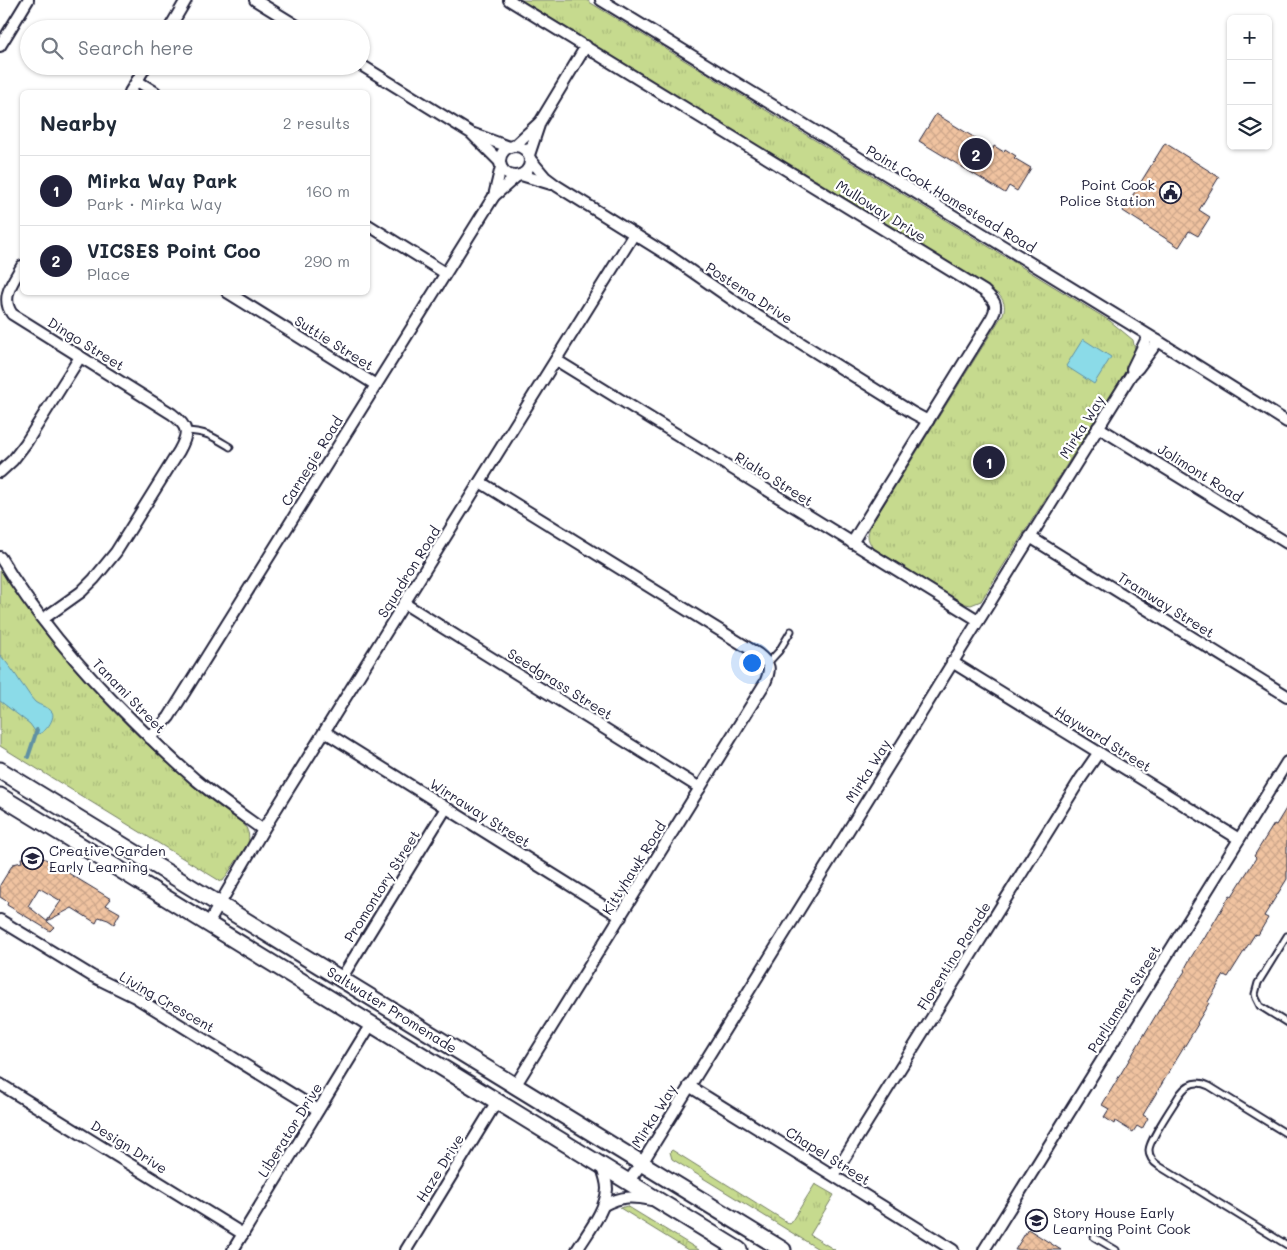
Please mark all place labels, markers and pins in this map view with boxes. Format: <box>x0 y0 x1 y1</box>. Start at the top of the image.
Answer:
pin: 2 <box>960 135 992 173</box>
place label: Point Cook Police Station <box>1060 175 1155 210</box>
public building icon: Point Cook Police Station <box>1159 181 1183 205</box>
pin: 1 <box>973 443 1005 481</box>
place label: Creative Garden Early Learning <box>49 841 166 876</box>
school or university icon: Creative Garden Early Learning <box>21 847 45 871</box>
place label: Story House Early Learning Point Cook <box>1053 1203 1191 1238</box>
school or university icon: Story House Early Learning Point Cook <box>1025 1209 1049 1233</box>

